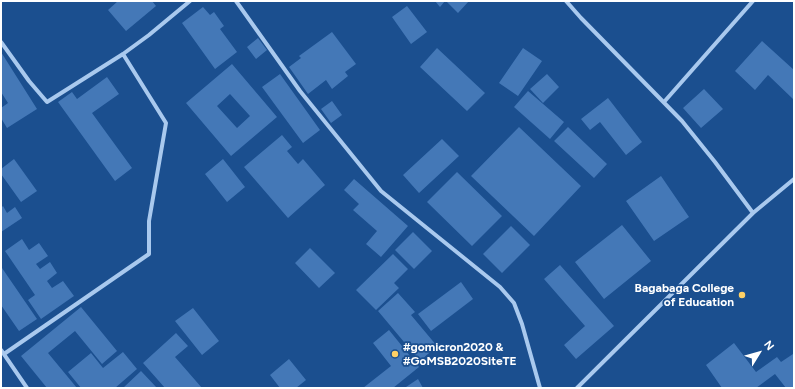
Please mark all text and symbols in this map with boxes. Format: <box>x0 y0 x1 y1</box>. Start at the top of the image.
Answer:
place label: Bagabaga College of Education <box>635 281 734 309</box>
marker: Bagabaga College of Education <box>737 290 747 300</box>
north arrow <box>739 333 779 373</box>
text: N <box>761 338 777 353</box>
place label: #gomicron2020 & #GoMSB2020SiteTE <box>403 340 517 368</box>
marker: #gomicron2020 & #GoMSB2020SiteTE <box>390 349 400 359</box>

